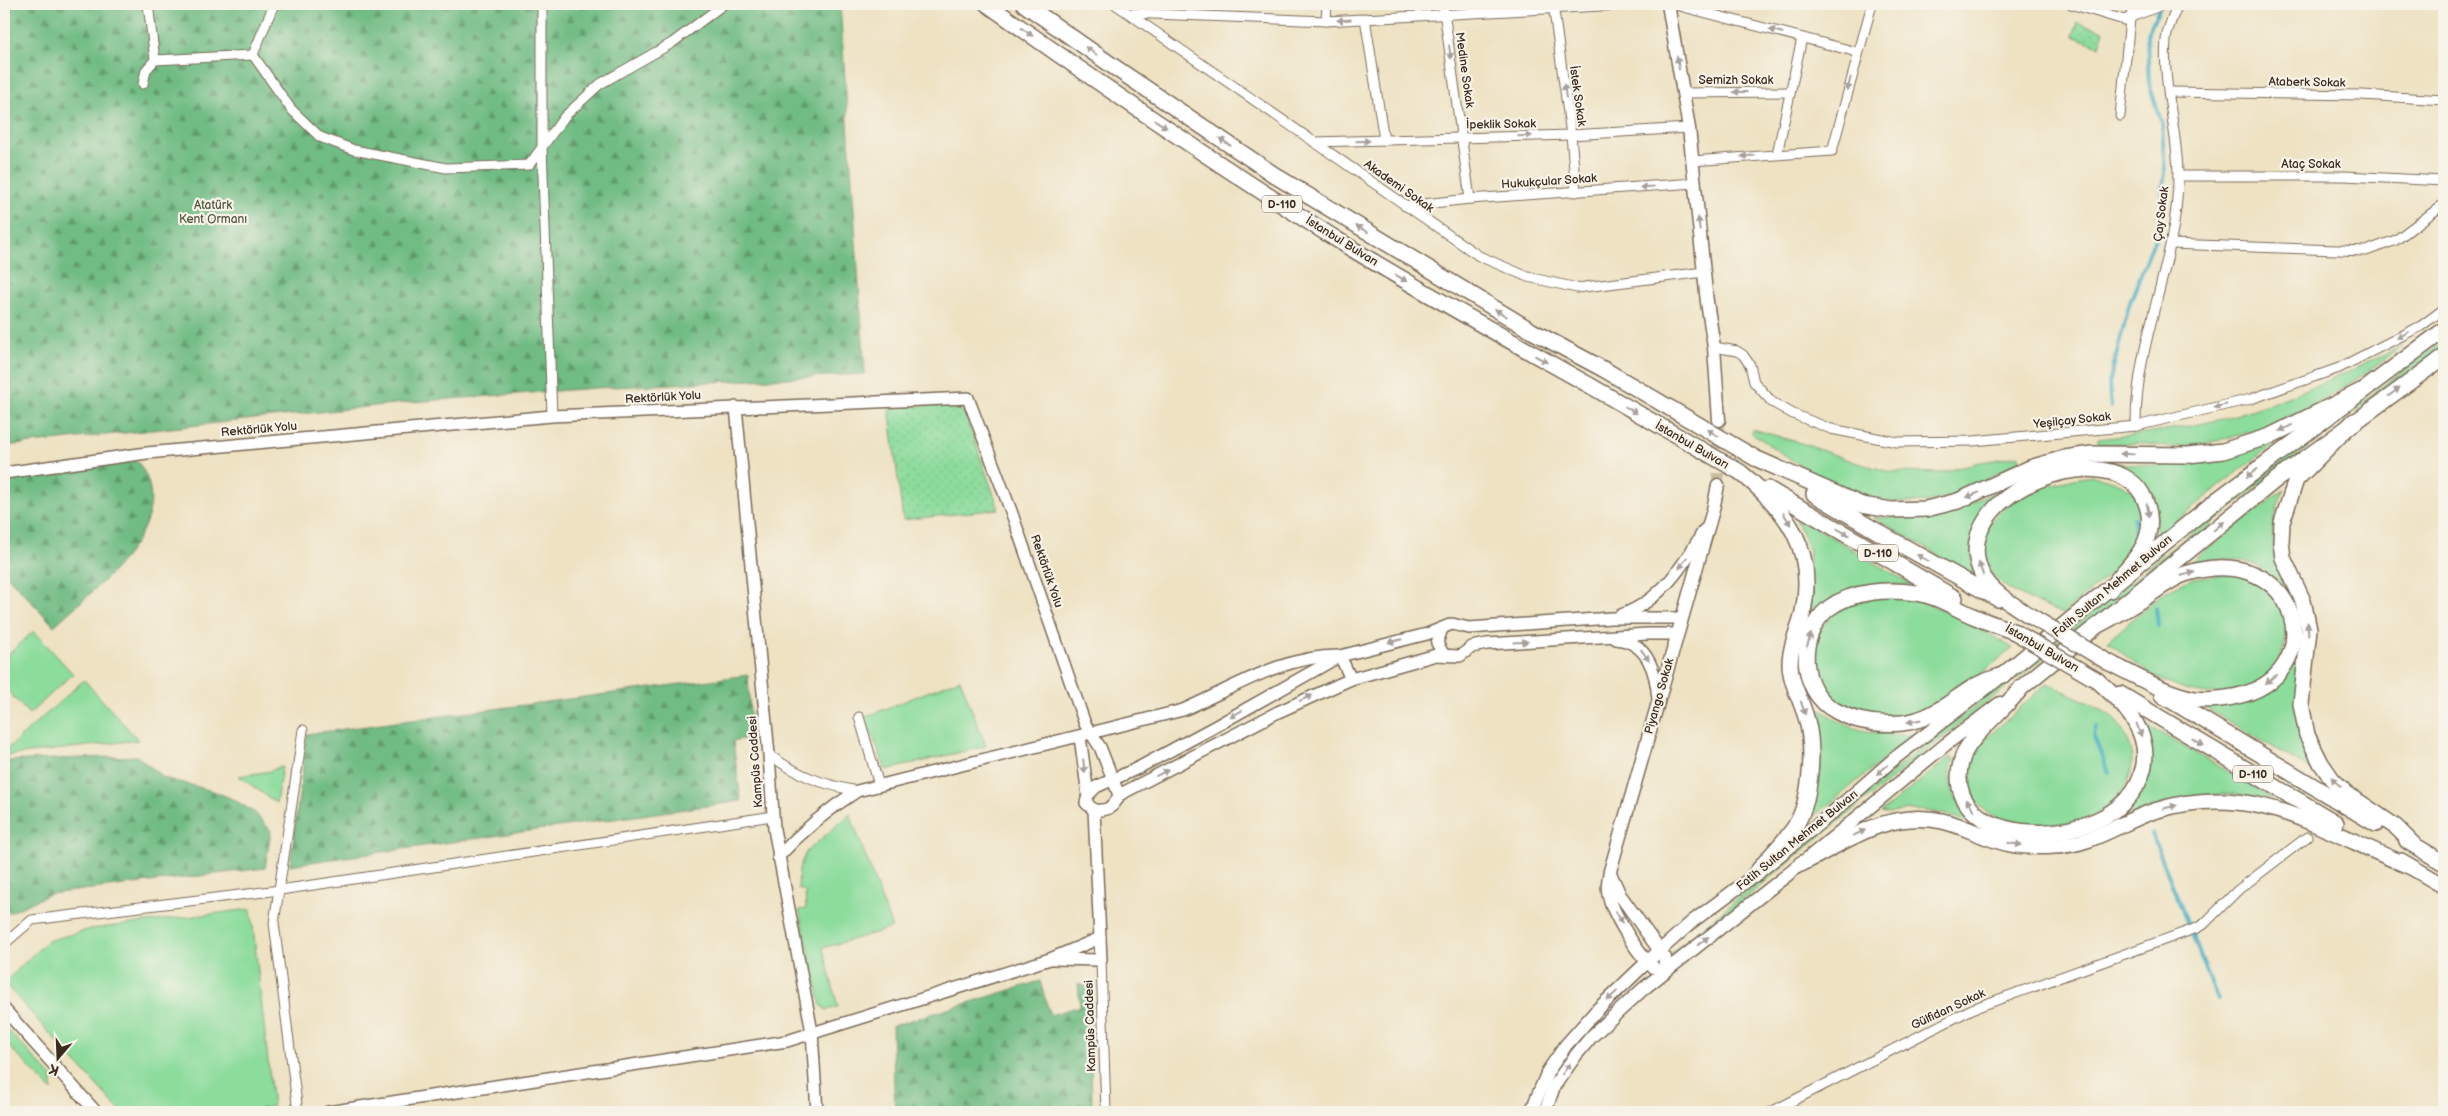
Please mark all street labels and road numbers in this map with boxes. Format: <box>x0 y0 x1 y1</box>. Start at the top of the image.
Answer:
street label: Medine Sokak <box>1452 31 1477 109</box>
street label: İstek Sokak <box>1566 65 1590 128</box>
street label: Semizh Sokak <box>1699 73 1774 88</box>
street label: Ataberk Sokak <box>2268 74 2346 91</box>
street label: İpeklik Sokak <box>1466 115 1536 133</box>
street label: Akademi Sokak <box>1361 157 1437 216</box>
street label: Ataç Sokak <box>2281 157 2341 172</box>
street label: Hukukçular Sokak <box>1501 171 1597 192</box>
street label: Çay Sokak <box>2151 186 2172 242</box>
road number: D-110 <box>1262 195 1302 212</box>
street label: İstanbul Bulvarı <box>1303 212 1381 270</box>
street label: Rektörlük Yolu <box>625 388 701 407</box>
street label: Yeşilçay Sokak <box>2032 409 2112 432</box>
street label: İstanbul Bulvarı <box>1652 417 1732 473</box>
street label: Rektörlük Yolu <box>220 419 298 440</box>
street label: Fatih Sultan Mehmet Bulvarı <box>2049 532 2175 641</box>
street label: Rektörlük Yolu <box>1027 533 1066 610</box>
road number: D-110 <box>1858 544 1898 562</box>
street label: İstanbul Bulvarı <box>2002 620 2082 676</box>
street label: Piyango Sokak <box>1641 656 1677 736</box>
street label: Kampüs Caddesi <box>745 715 766 808</box>
road number: D-110 <box>2233 766 2273 782</box>
street label: Fatih Sultan Mehmet Bulvarı <box>1734 787 1861 894</box>
street label: Kampüs Caddesi <box>1081 980 1100 1072</box>
street label: Gülfidan Sokak <box>1909 986 1988 1033</box>

